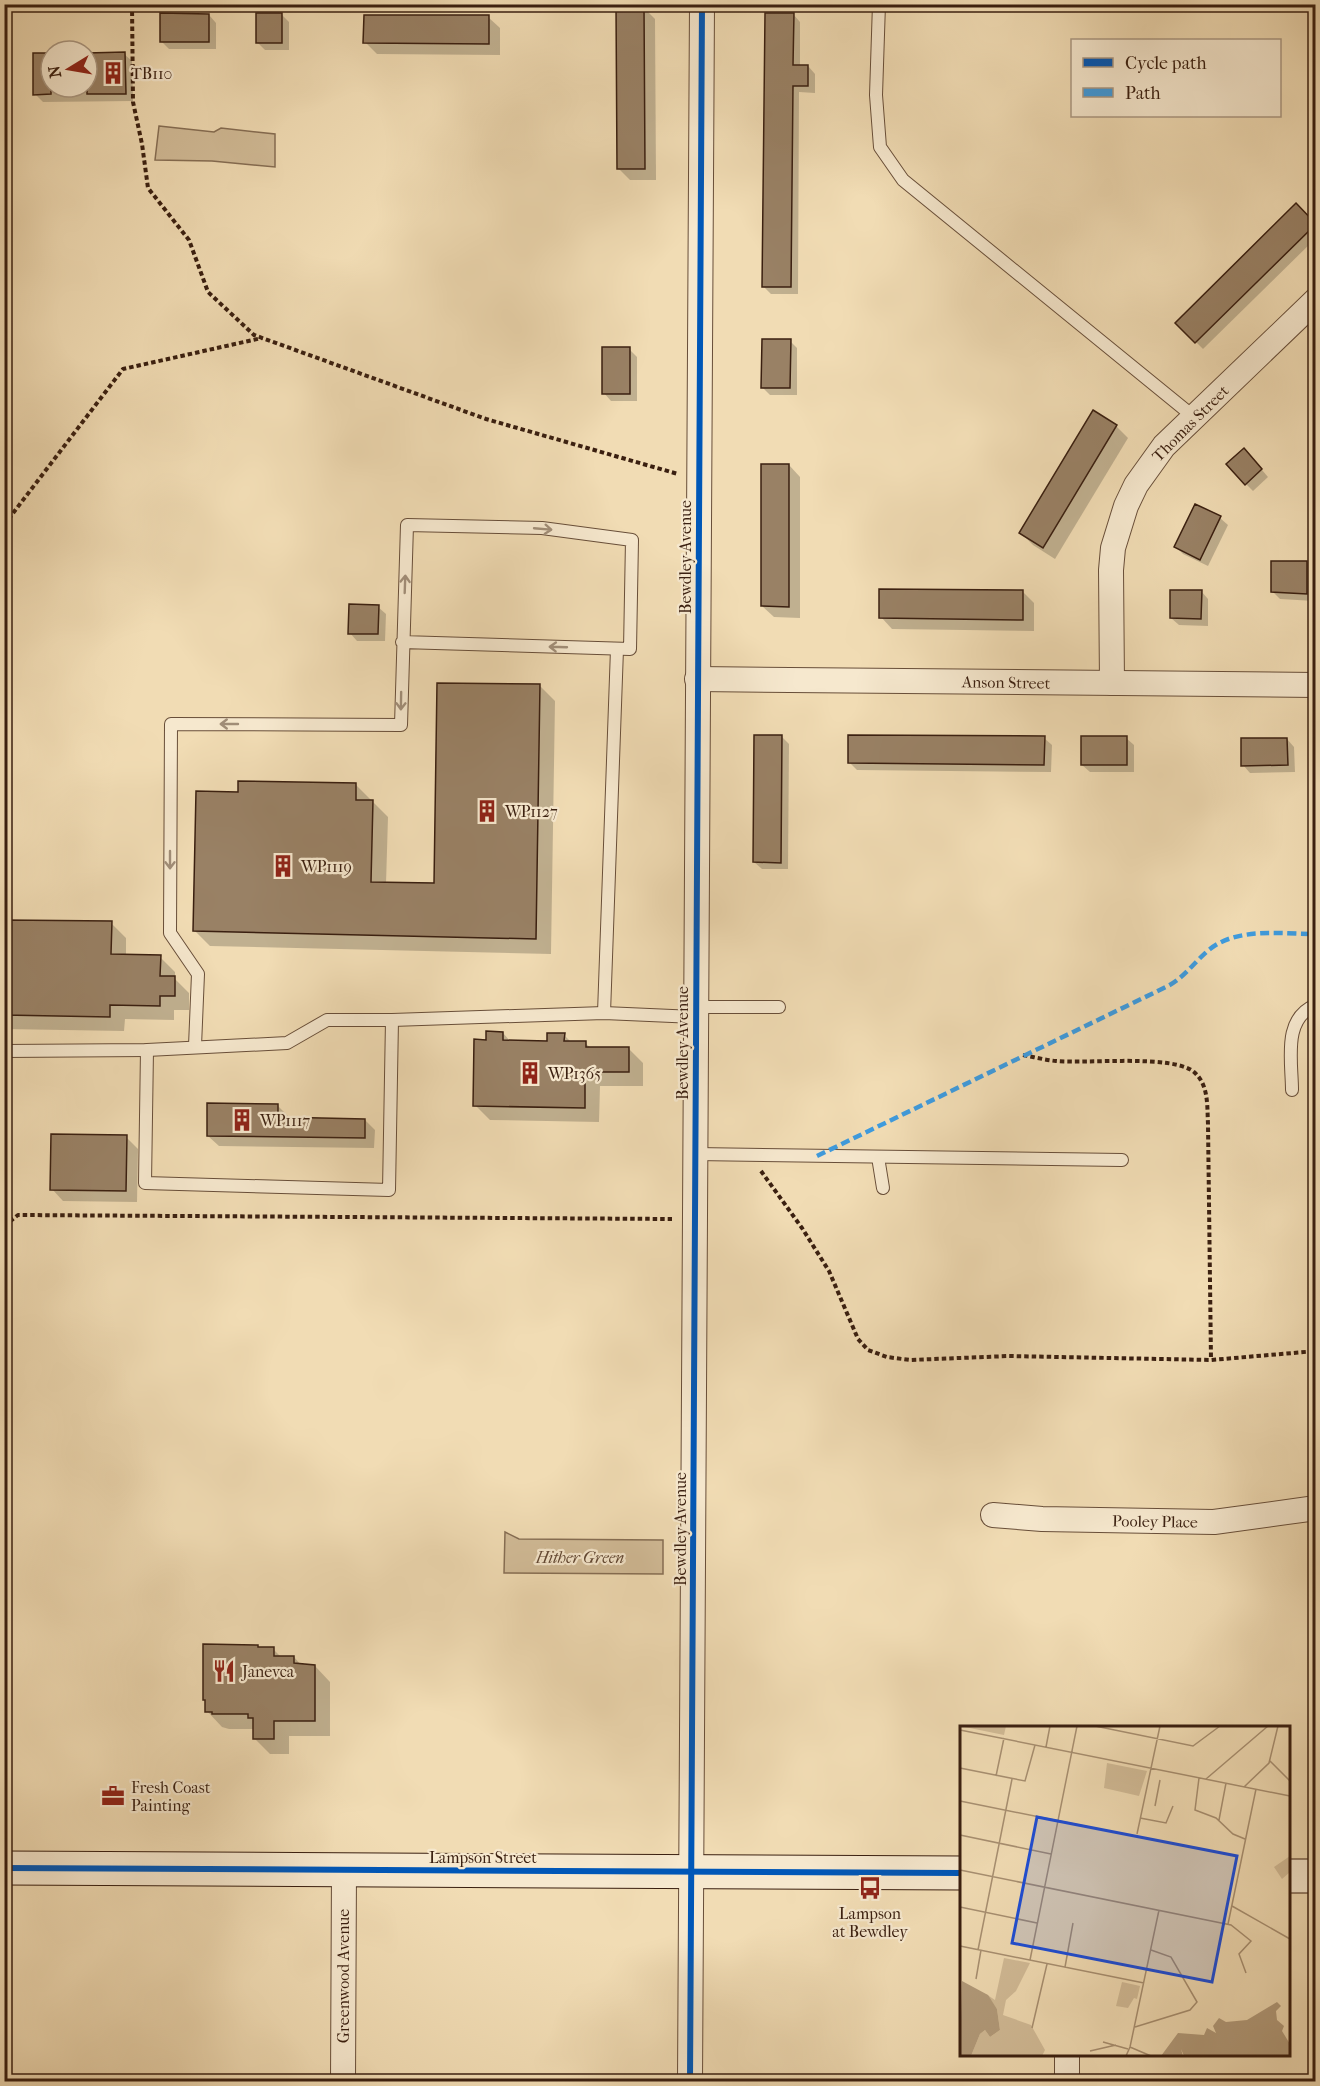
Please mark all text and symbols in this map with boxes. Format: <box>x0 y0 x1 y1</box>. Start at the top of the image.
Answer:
north arrow <box>39 39 99 99</box>
legend <box>1071 39 1281 117</box>
text: Cycle path <box>1125 53 1206 74</box>
building icon: TB110 <box>100 60 126 86</box>
text: N <box>44 63 65 80</box>
place label: TB110 <box>131 64 172 83</box>
text: Path <box>1125 83 1161 104</box>
street label: Thomas Street <box>1148 381 1233 466</box>
street label: Bewdley Avenue <box>676 500 695 614</box>
one-way arrow <box>533 524 553 535</box>
one-way arrow <box>399 575 410 595</box>
one-way arrow <box>549 642 569 653</box>
street label: Anson Street <box>961 672 1051 693</box>
one-way arrow <box>395 690 407 710</box>
one-way arrow <box>220 718 240 730</box>
building icon: WP1127 <box>474 798 500 824</box>
place label: WP1127 <box>504 802 558 821</box>
one-way arrow <box>164 850 176 870</box>
building icon: WP1119 <box>270 853 296 879</box>
place label: WP1119 <box>300 857 352 876</box>
street label: Bewdley Avenue <box>673 986 692 1100</box>
building icon: WP1365 <box>517 1060 543 1086</box>
place label: WP1365 <box>547 1064 601 1083</box>
building icon: WP1117 <box>229 1107 255 1133</box>
place label: WP1117 <box>259 1111 310 1130</box>
street label: Bewdley Avenue <box>671 1472 690 1586</box>
street label: Pooley Place <box>1112 1511 1198 1532</box>
park label: Hither Green <box>535 1548 624 1567</box>
restaurant icon: Janevca <box>211 1658 237 1684</box>
place label: Janevca <box>240 1662 295 1681</box>
inset map <box>960 1726 1290 2056</box>
place label: Fresh Coast Painting <box>131 1778 211 1815</box>
office icon: Fresh Coast Painting <box>100 1783 126 1809</box>
street label: Lampson Street <box>429 1848 537 1867</box>
bus stop icon: Lampson at Bewdley <box>857 1875 883 1901</box>
place label: Lampson at Bewdley <box>832 1904 908 1941</box>
street label: Greenwood Avenue <box>334 1909 353 2043</box>

